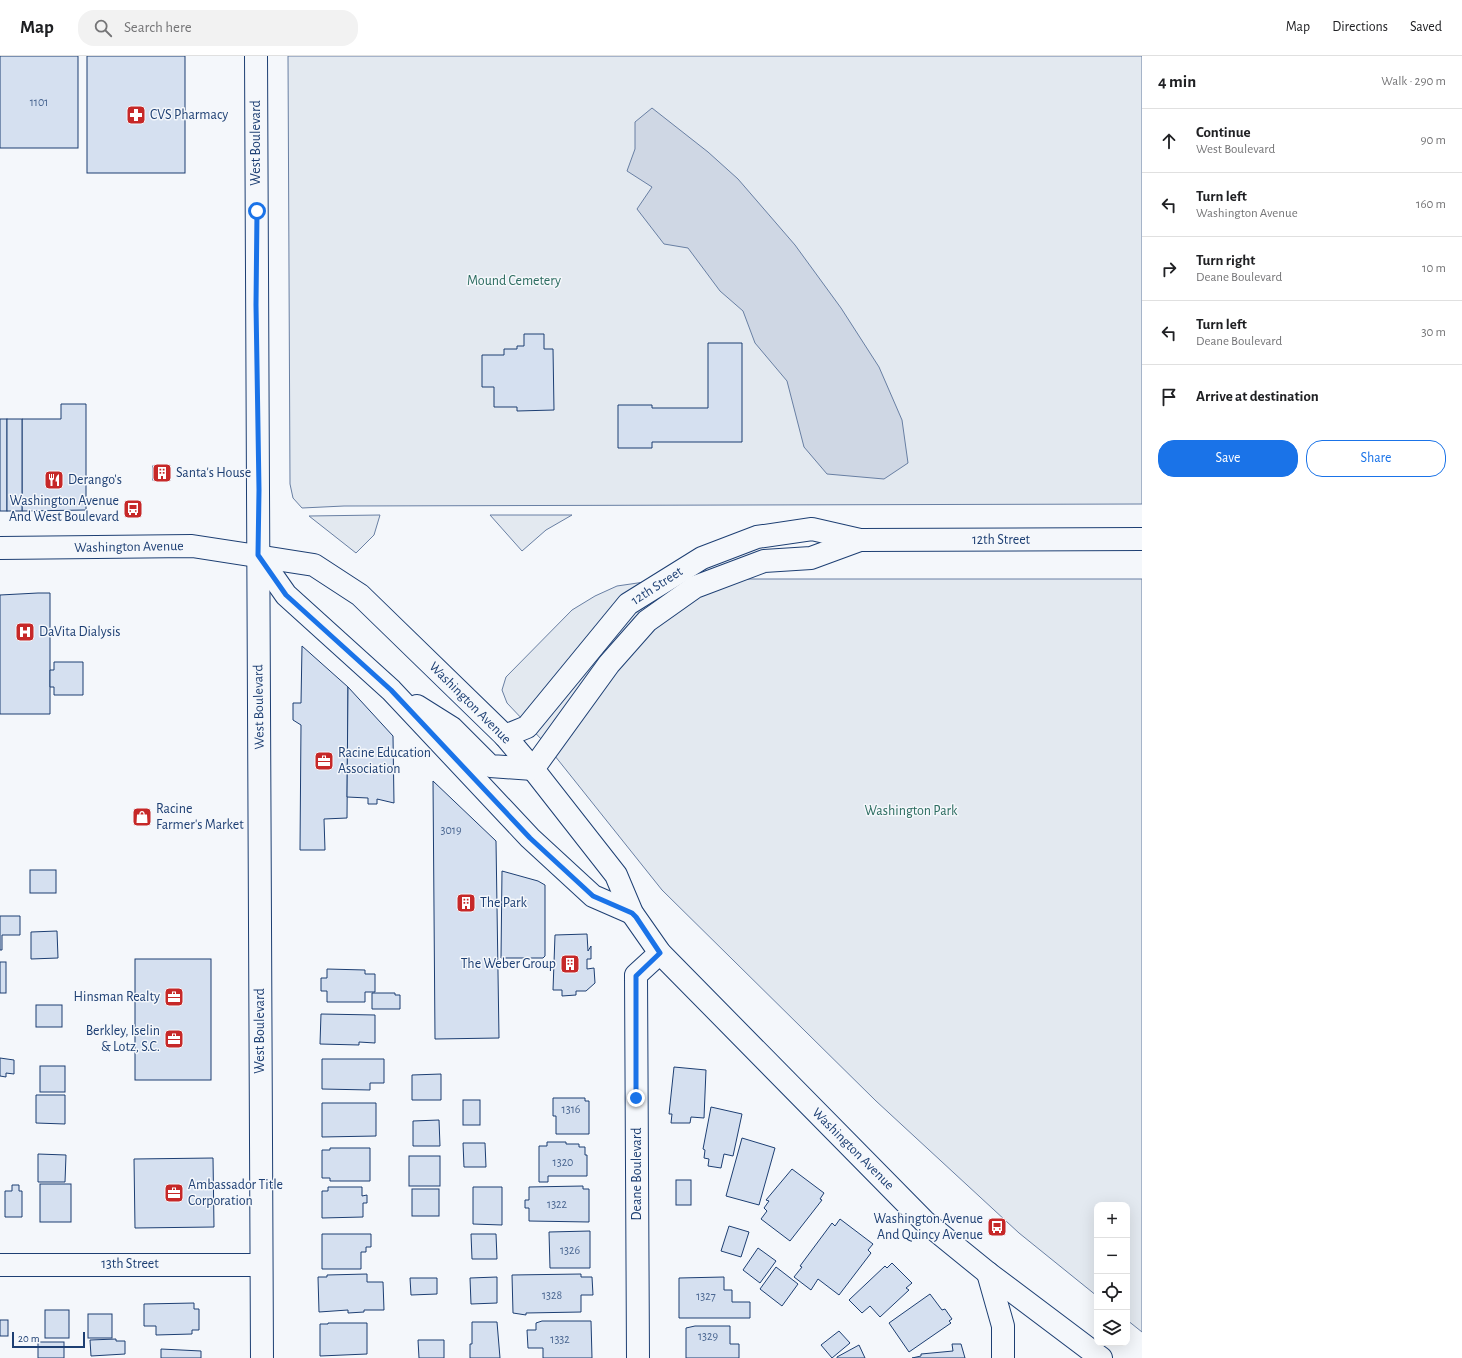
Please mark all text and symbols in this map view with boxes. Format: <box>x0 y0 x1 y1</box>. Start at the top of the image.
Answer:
search box <box>78 10 358 46</box>
icon: search <box>92 17 114 39</box>
text: Map <box>20 18 54 37</box>
text: Search here <box>124 20 192 35</box>
text: Map <box>1286 20 1310 34</box>
text: Directions <box>1332 20 1388 34</box>
text: Saved <box>1410 20 1442 34</box>
text: 4 min <box>1158 73 1196 90</box>
text: Walk · 290 m <box>1381 75 1446 88</box>
house number: 1101 <box>30 96 48 108</box>
street label: West Boulevard <box>249 100 263 186</box>
pharmacy icon: CVS Pharmacy <box>125 104 147 126</box>
place label: CVS Pharmacy <box>150 108 228 122</box>
text: Continue <box>1196 125 1251 140</box>
icon: ahead <box>1158 130 1180 152</box>
text: 90 m <box>1420 134 1446 147</box>
text: West Boulevard <box>1196 143 1275 156</box>
text: Turn left <box>1196 189 1247 204</box>
icon: left <box>1158 194 1180 216</box>
text: 160 m <box>1416 198 1446 211</box>
route start <box>248 202 266 220</box>
text: Washington Avenue <box>1196 207 1298 220</box>
text: Turn right <box>1196 253 1255 268</box>
icon: right <box>1158 258 1180 280</box>
text: 10 m <box>1422 262 1446 275</box>
text: Deane Boulevard <box>1196 271 1282 284</box>
park label: Mound Cemetery <box>467 274 561 288</box>
text: Turn left <box>1196 317 1247 332</box>
icon: left <box>1158 322 1180 344</box>
text: 30 m <box>1421 326 1446 339</box>
text: Deane Boulevard <box>1196 335 1282 348</box>
icon: arrive <box>1158 386 1180 408</box>
text: Arrive at destination <box>1196 389 1319 404</box>
button: Save <box>1158 440 1298 477</box>
button: Share <box>1306 440 1446 477</box>
building icon: Santa's House <box>151 462 173 484</box>
place label: Santa's House <box>176 466 251 480</box>
restaurant icon: Derango's <box>43 469 65 491</box>
place label: Derango's <box>68 473 122 487</box>
place label: Washington Avenue And West Boulevard <box>9 494 119 524</box>
bus stop icon: Washington Avenue And West Boulevard <box>122 498 144 520</box>
street label: 12th Street <box>972 533 1031 547</box>
street label: Washington Avenue <box>74 539 184 555</box>
street label: 12th Street <box>629 564 686 608</box>
hospital icon: DaVita Dialysis <box>14 621 36 643</box>
place label: DaVita Dialysis <box>39 625 121 639</box>
street label: Washington Avenue <box>426 659 514 747</box>
street label: West Boulevard <box>251 664 267 750</box>
place label: Racine Education Association <box>338 746 431 776</box>
office icon: Racine Education Association <box>313 750 335 772</box>
place label: Racine Farmer's Market <box>156 802 244 832</box>
park label: Washington Park <box>865 804 958 818</box>
shop icon: Racine Farmer's Market <box>131 806 153 828</box>
house number: 3019 <box>440 824 462 836</box>
building icon: The Park <box>455 892 477 914</box>
place label: The Park <box>480 896 528 910</box>
building icon: The Weber Group <box>559 953 581 975</box>
place label: The Weber Group <box>461 957 556 971</box>
office icon: Hinsman Realty <box>163 986 185 1008</box>
street label: West Boulevard <box>253 988 267 1074</box>
place label: Hinsman Realty <box>73 990 160 1004</box>
place label: Berkley, Iselin & Lotz, S.C. <box>86 1024 160 1054</box>
office icon: Berkley, Iselin & Lotz, S.C. <box>163 1028 185 1050</box>
route end <box>627 1089 645 1107</box>
house number: 1316 <box>562 1103 581 1115</box>
street label: Washington Avenue <box>809 1105 897 1193</box>
street label: Deane Boulevard <box>630 1128 644 1220</box>
house number: 1320 <box>553 1156 573 1168</box>
place label: Ambassador Title Corporation <box>188 1178 283 1208</box>
office icon: Ambassador Title Corporation <box>163 1182 185 1204</box>
house number: 1322 <box>547 1198 568 1210</box>
map controls <box>1094 1202 1130 1346</box>
button: + <box>1094 1202 1130 1238</box>
place label: Washington Avenue And Quincy Avenue <box>874 1212 983 1242</box>
bus stop icon: Washington Avenue And Quincy Avenue <box>986 1216 1008 1238</box>
button: − <box>1094 1238 1130 1274</box>
house number: 1326 <box>560 1244 580 1256</box>
street label: 13th Street <box>101 1257 159 1271</box>
button: locate <box>1094 1274 1130 1310</box>
house number: 1328 <box>542 1289 562 1301</box>
house number: 1327 <box>696 1290 716 1302</box>
button: layers <box>1094 1310 1130 1346</box>
scale bar <box>12 1330 85 1349</box>
house number: 1329 <box>698 1330 718 1342</box>
text: 20 m <box>18 1333 39 1344</box>
house number: 1332 <box>550 1333 570 1345</box>

